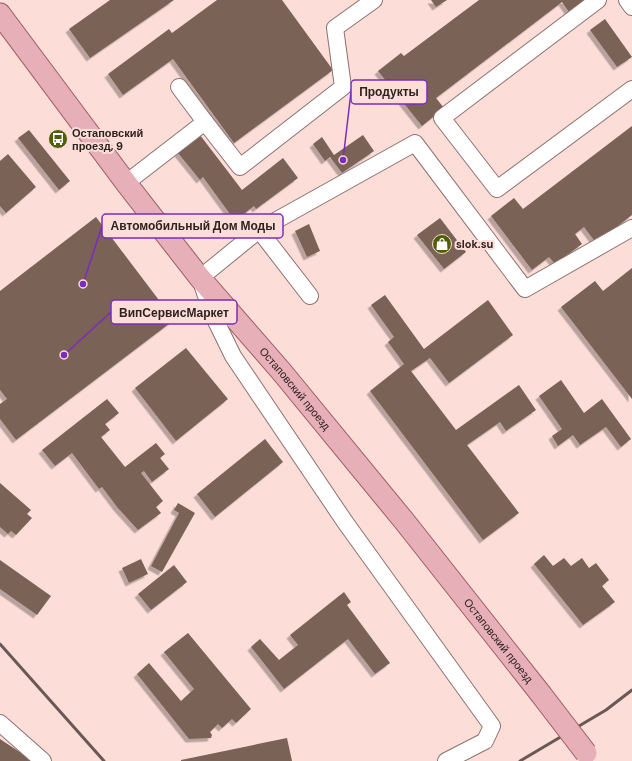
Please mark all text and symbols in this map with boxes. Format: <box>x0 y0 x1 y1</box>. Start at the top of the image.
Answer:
callout: Продукты <box>351 80 427 104</box>
text: Продукты <box>359 84 419 100</box>
place label: Остаповский проезд, 9 <box>72 126 143 153</box>
bus stop icon: Остаповский проезд, 9 <box>47 128 69 150</box>
callout: Автомобильный Дом Моды <box>102 214 283 238</box>
text: Автомобильный Дом Моды <box>111 218 275 234</box>
shop icon: slok.su <box>431 233 453 255</box>
place label: slok.su <box>456 237 493 251</box>
callout: ВипСервисМаркет <box>111 300 237 324</box>
text: ВипСервисМаркет <box>119 305 229 321</box>
street label: Остаповский проезд <box>256 344 334 433</box>
street label: Остаповский проезд <box>461 595 537 686</box>

